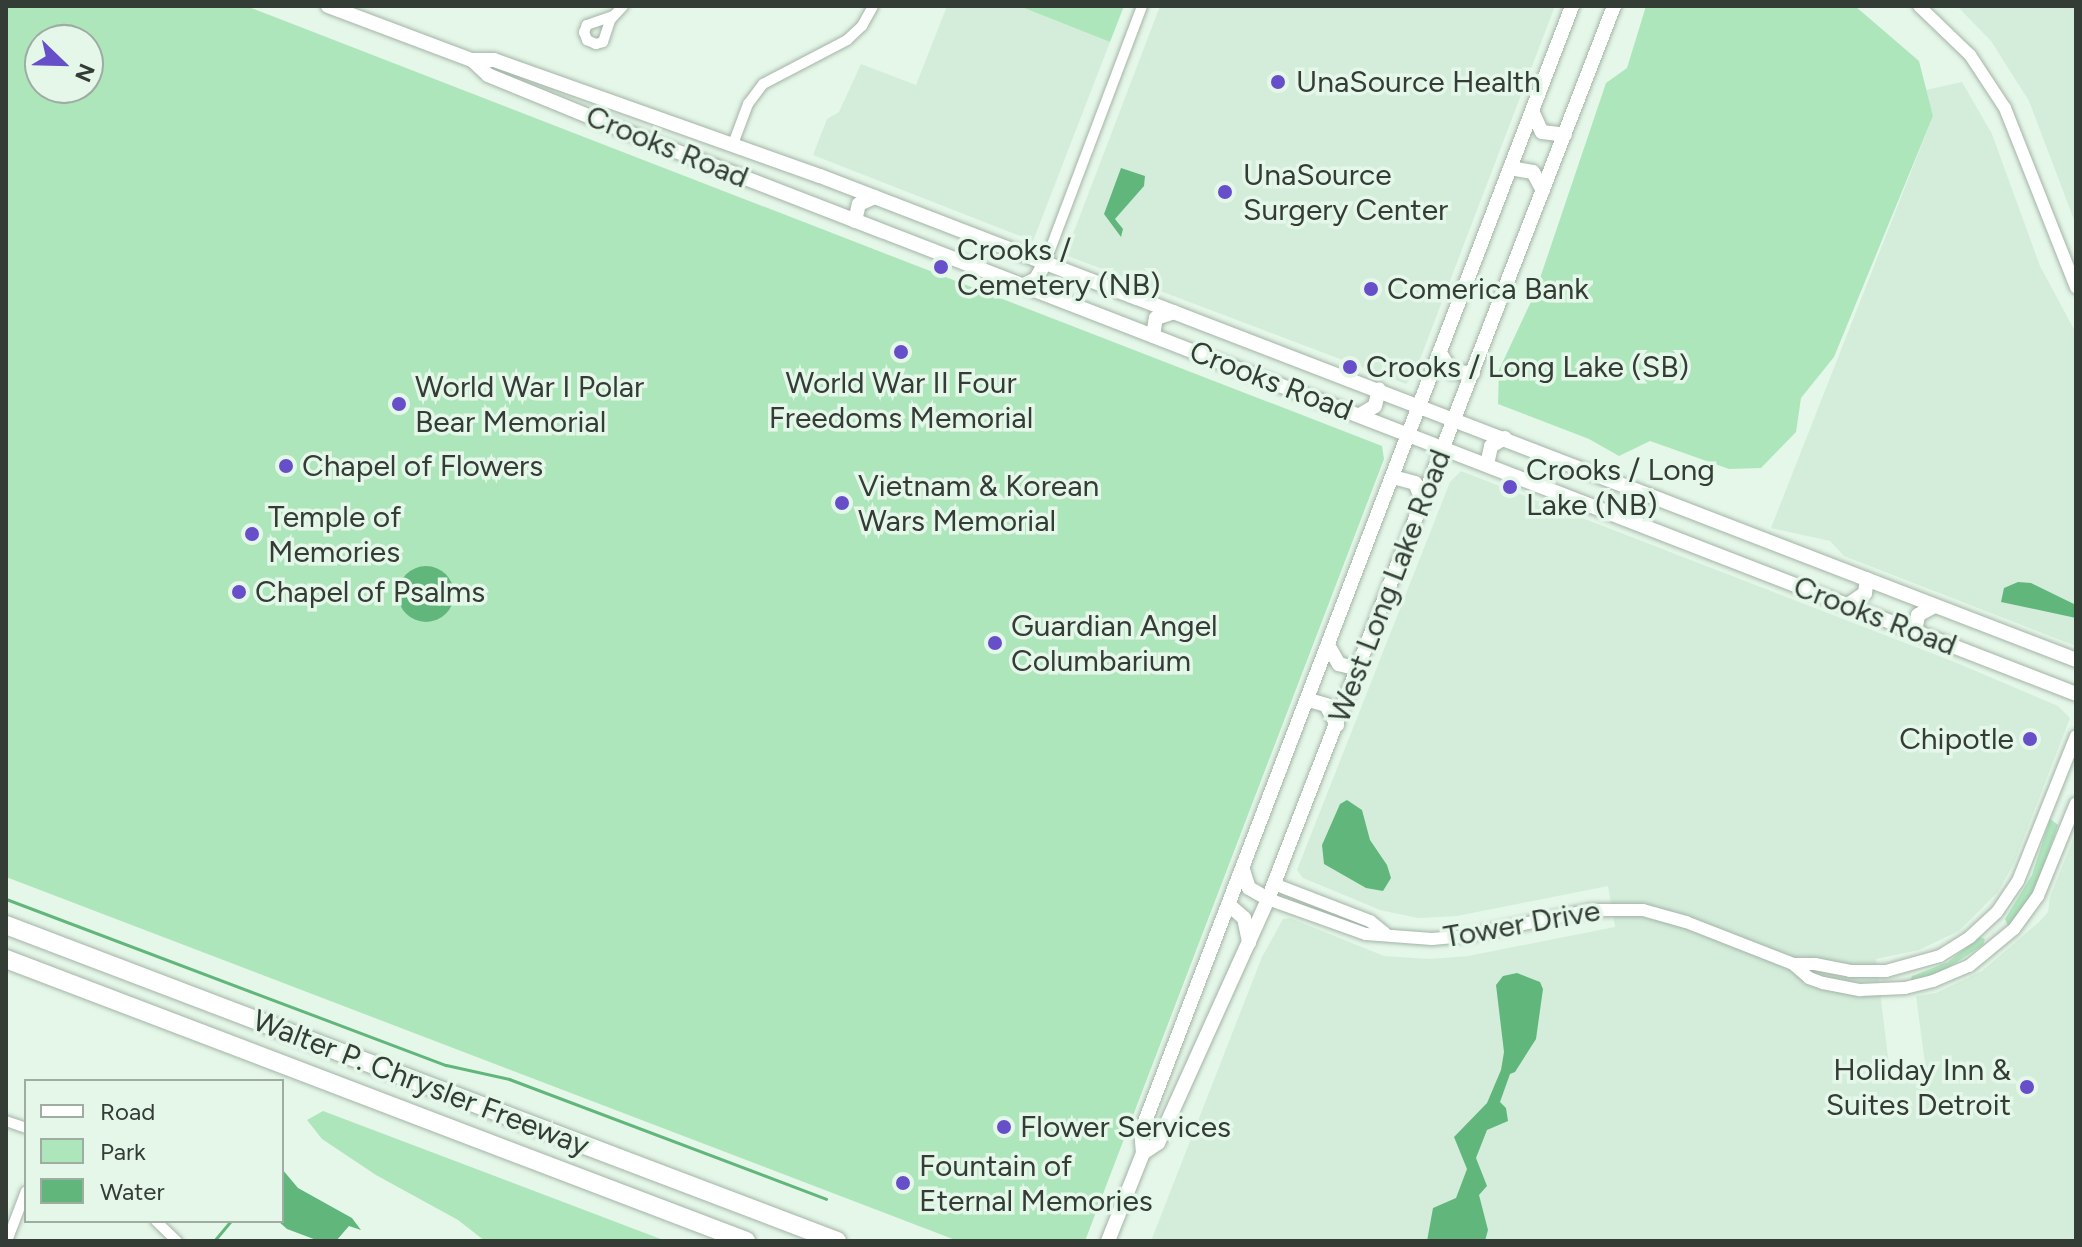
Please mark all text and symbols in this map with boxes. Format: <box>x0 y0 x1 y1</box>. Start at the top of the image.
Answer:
north arrow <box>24 24 104 104</box>
text: N <box>69 60 100 86</box>
place label: UnaSource Health <box>1296 64 1541 100</box>
marker: UnaSource Health <box>1267 71 1289 93</box>
street label: Crooks Road <box>581 98 753 196</box>
place label: UnaSource Surgery Center <box>1243 157 1448 228</box>
marker: UnaSource Surgery Center <box>1214 181 1236 203</box>
place label: Crooks / Cemetery (NB) <box>957 232 1161 302</box>
marker: Crooks / Cemetery (NB) <box>932 258 950 276</box>
place label: Comerica Bank <box>1387 271 1589 307</box>
marker: Comerica Bank <box>1362 280 1380 298</box>
street label: Crooks Road <box>1184 333 1358 429</box>
marker: World War II Four Freedoms Memorial <box>892 343 910 361</box>
place label: Crooks / Long Lake (SB) <box>1366 349 1689 385</box>
marker: Crooks / Long Lake (SB) <box>1341 358 1359 376</box>
place label: World War II Four Freedoms Memorial <box>769 365 1033 436</box>
place label: World War I Polar Bear Memorial <box>415 369 644 440</box>
marker: World War I Polar Bear Memorial <box>390 395 408 413</box>
street label: West Long Lake Road <box>1321 444 1459 728</box>
place label: Chapel of Flowers <box>302 448 543 484</box>
place label: Crooks / Long Lake (NB) <box>1526 452 1715 522</box>
marker: Chapel of Flowers <box>277 457 295 475</box>
place label: Vietnam & Korean Wars Memorial <box>858 468 1099 538</box>
marker: Crooks / Long Lake (NB) <box>1501 478 1519 496</box>
marker: Vietnam & Korean Wars Memorial <box>833 494 851 512</box>
place label: Temple of Memories <box>268 499 401 570</box>
marker: Temple of Memories <box>243 525 261 543</box>
street label: Crooks Road <box>1788 568 1962 664</box>
place label: Chapel of Psalms <box>255 574 485 610</box>
marker: Chapel of Psalms <box>230 583 248 601</box>
place label: Guardian Angel Columbarium <box>1011 608 1218 678</box>
marker: Guardian Angel Columbarium <box>986 634 1004 652</box>
place label: Chipotle <box>1899 721 2014 757</box>
marker: Chipotle <box>2021 730 2039 748</box>
street label: Tower Drive <box>1441 893 1603 955</box>
street label: Walter P. Chrysler Freeway <box>248 1002 594 1164</box>
place label: Holiday Inn & Suites Detroit <box>1826 1052 2011 1122</box>
marker: Holiday Inn & Suites Detroit <box>2018 1078 2036 1096</box>
legend <box>24 1079 284 1223</box>
text: Road <box>100 1097 155 1126</box>
place label: Flower Services <box>1020 1109 1231 1145</box>
marker: Flower Services <box>995 1118 1013 1136</box>
text: Park <box>100 1137 146 1166</box>
place label: Fountain of Eternal Memories <box>919 1148 1153 1218</box>
marker: Fountain of Eternal Memories <box>894 1174 912 1192</box>
text: Water <box>100 1177 165 1206</box>

